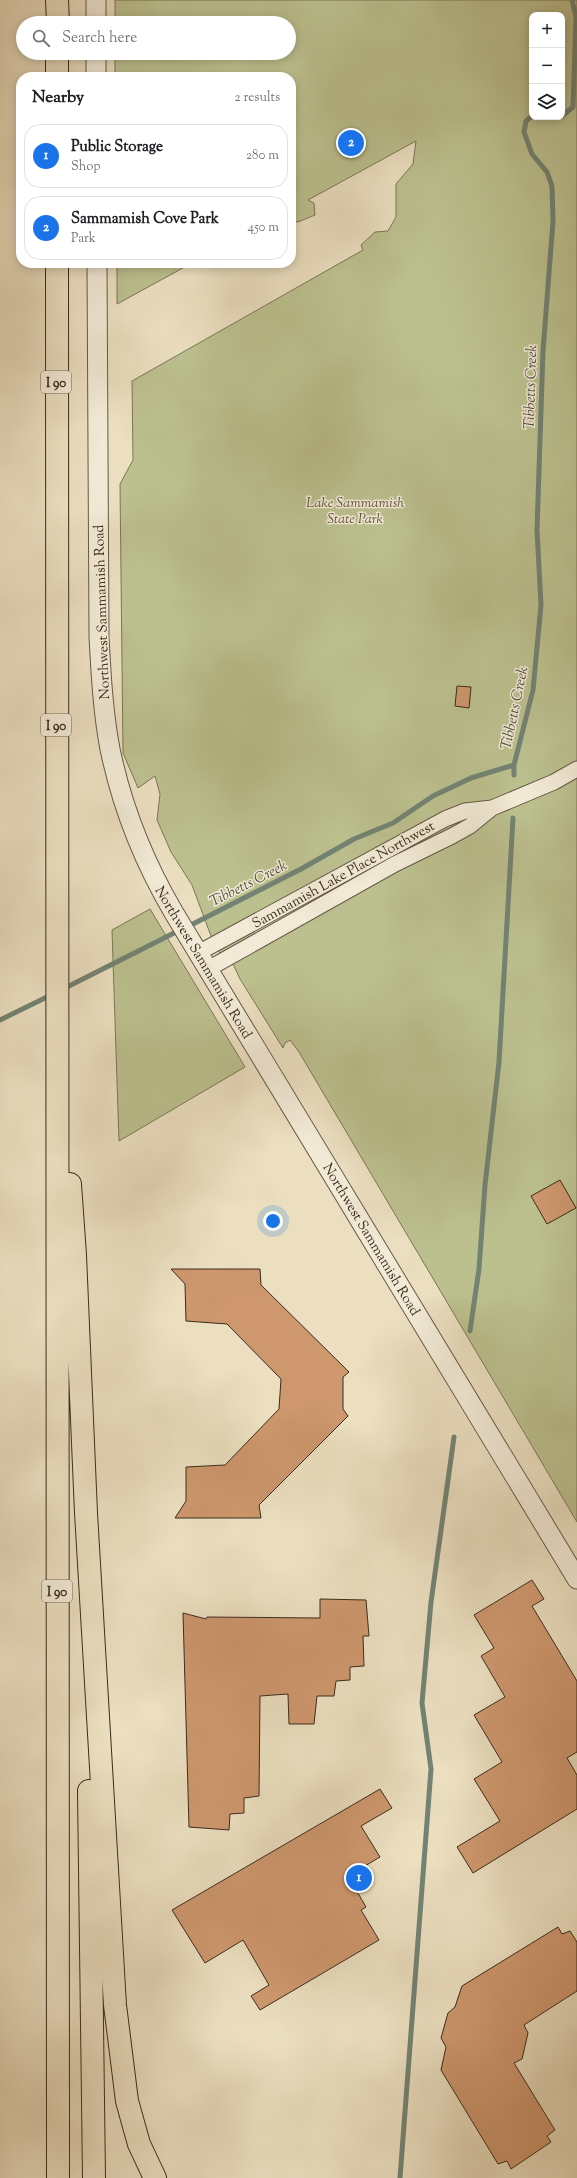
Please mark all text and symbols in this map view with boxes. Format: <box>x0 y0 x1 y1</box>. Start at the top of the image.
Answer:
map controls <box>529 12 565 120</box>
button: + <box>529 12 565 48</box>
search box <box>16 16 296 60</box>
icon: search <box>30 27 52 49</box>
text: Search here <box>62 28 137 49</box>
button: − <box>529 48 565 84</box>
button: layers <box>529 84 565 120</box>
text: Nearby <box>32 86 84 110</box>
text: 2 results <box>235 89 280 107</box>
pin: 2 <box>338 128 364 158</box>
text: Public Storage <box>71 137 163 158</box>
text: 1 <box>44 147 48 165</box>
text: 280 m <box>246 147 279 165</box>
text: Shop <box>71 158 100 176</box>
text: Sammamish Cove Park <box>71 209 219 230</box>
text: 2 <box>43 219 49 237</box>
text: 450 m <box>248 219 279 237</box>
text: Park <box>71 230 96 248</box>
water label: Tibbetts Creek <box>520 344 543 430</box>
road number: I 90 <box>41 371 71 393</box>
park label: Lake Sammamish State Park <box>306 494 404 530</box>
street label: Northwest Sammamish Road <box>90 524 116 700</box>
water label: Tibbetts Creek <box>496 665 535 752</box>
road number: I 90 <box>41 714 71 736</box>
street label: Sammamish Lake Place Northwest <box>249 817 439 934</box>
water label: Tibbetts Creek <box>206 856 291 913</box>
street label: Northwest Sammamish Road <box>149 883 256 1043</box>
street label: Northwest Sammamish Road <box>317 1160 424 1320</box>
your location <box>263 1211 283 1231</box>
road number: I 90 <box>42 1580 72 1602</box>
pin: 1 <box>346 1863 372 1893</box>

